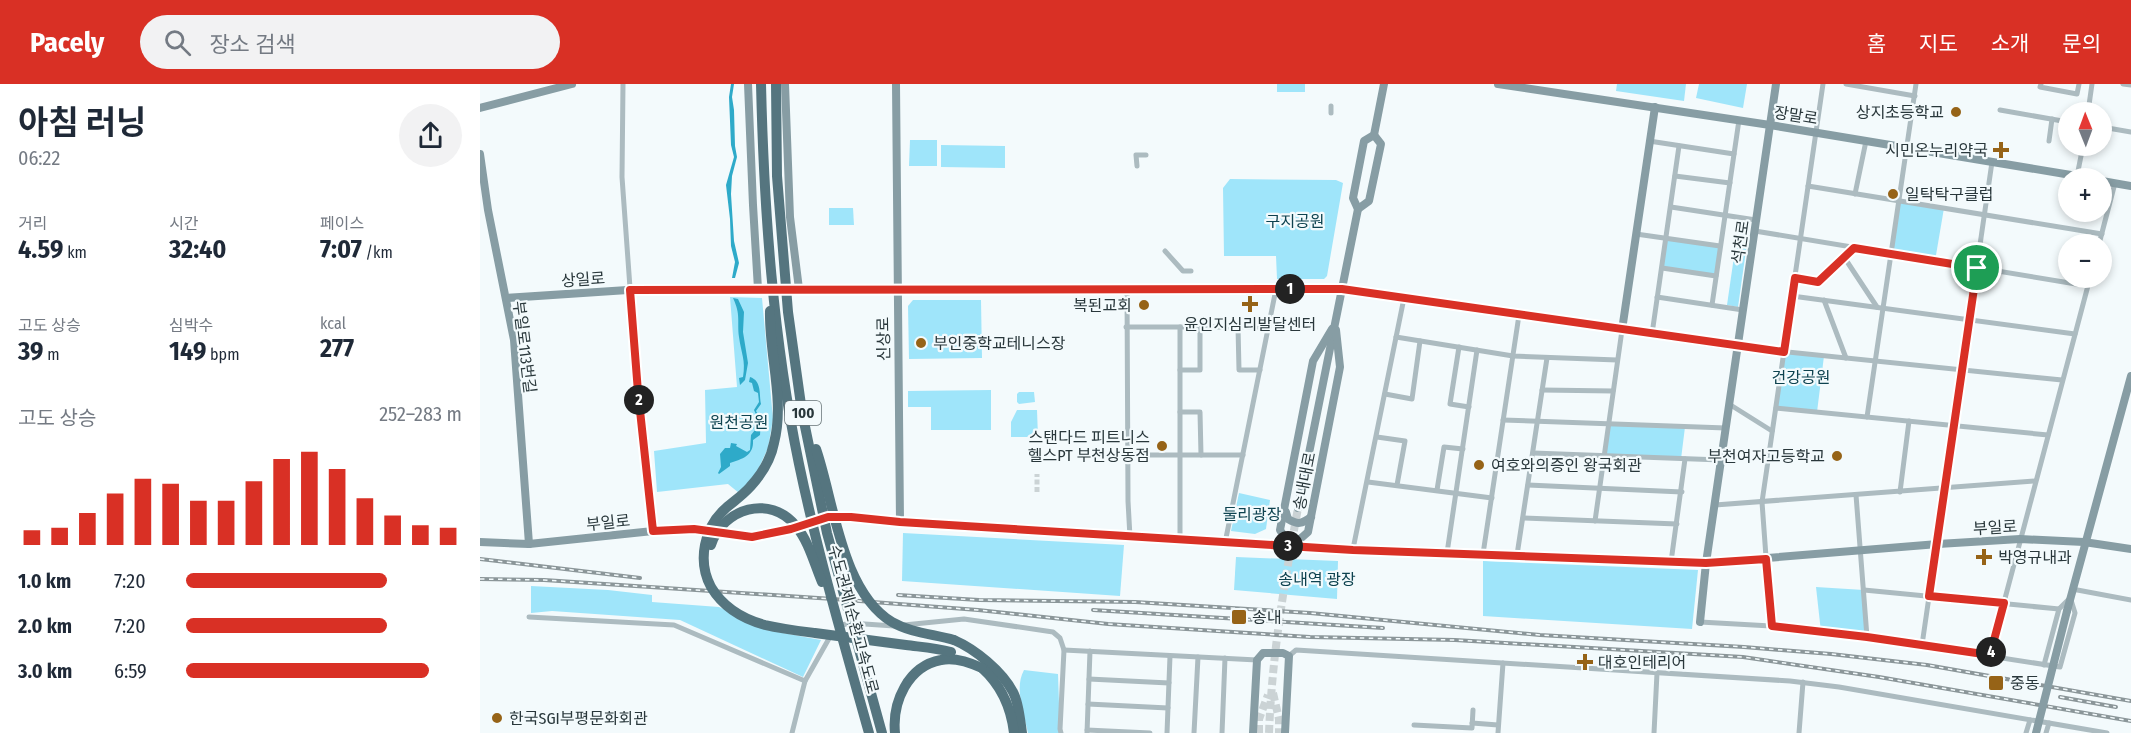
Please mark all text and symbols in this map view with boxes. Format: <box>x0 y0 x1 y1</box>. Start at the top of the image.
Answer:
search box <box>140 15 560 69</box>
text: Pacely <box>30 26 104 59</box>
icon: search <box>161 26 194 59</box>
text: 장소 검색 <box>209 31 296 58</box>
text: 홈 <box>1867 31 1886 57</box>
text: 지도 <box>1919 31 1958 57</box>
text: 소개 <box>1991 31 2029 57</box>
text: 문의 <box>2062 31 2101 57</box>
north arrow <box>2058 102 2112 156</box>
map controls <box>2058 102 2112 288</box>
text: 아침 러닝 <box>18 103 146 143</box>
street label: 장말로 <box>1773 103 1819 128</box>
place label: 상지초등학교 <box>1856 103 1944 122</box>
button: share <box>399 104 462 167</box>
marker: 상지초등학교 <box>1949 105 1963 119</box>
place label: 시민온누리약국 <box>1885 141 1988 160</box>
marker: 시민온누리약국 <box>1992 141 2010 159</box>
text: 06:22 <box>18 146 60 170</box>
button: + <box>2058 168 2112 222</box>
place label: 일탁탁구클럽 <box>1905 185 1993 204</box>
marker: 일탁탁구클럽 <box>1886 187 1900 201</box>
park label: 구지공원 <box>1266 212 1324 231</box>
text: 거리 <box>18 214 47 233</box>
text: 시간 <box>169 214 198 233</box>
text: 페이스 <box>320 214 364 233</box>
street label: 석천로 <box>1728 219 1753 265</box>
text: 4.59 <box>18 234 63 265</box>
text: 32:40 <box>169 234 227 265</box>
text: 7:07 <box>320 234 362 265</box>
button: − <box>2058 234 2112 288</box>
pin <box>1951 242 2002 293</box>
text: km <box>63 243 87 262</box>
text: /km <box>362 243 393 262</box>
icon: arrive <box>1960 251 1993 284</box>
street label: 상일로 <box>560 268 606 291</box>
pin: 1 <box>1275 274 1305 304</box>
text: 1 <box>1287 279 1293 298</box>
marker: 윤인지심리발달센터 <box>1241 295 1259 313</box>
place label: 복된교회 <box>1073 296 1132 315</box>
marker: 복된교회 <box>1137 298 1151 312</box>
street label: 부일로113번길 <box>509 300 540 394</box>
text: kcal <box>320 314 346 333</box>
place label: 윤인지심리발달센터 <box>1184 315 1316 334</box>
text: 고도 상승 <box>18 316 81 335</box>
text: 심박수 <box>169 316 213 335</box>
street label: 신상로 <box>874 316 893 361</box>
text: 277 <box>320 333 354 364</box>
place label: 부인중학교테니스장 <box>933 334 1066 353</box>
text: 39 <box>18 336 44 367</box>
text: 149 <box>169 336 206 367</box>
marker: 부인중학교테니스장 <box>914 336 928 350</box>
text: m <box>44 345 60 364</box>
text: bpm <box>206 345 239 364</box>
park label: 건강공원 <box>1772 368 1830 387</box>
pin: 2 <box>624 385 654 415</box>
text: 2 <box>635 390 643 409</box>
road number: 100 <box>785 401 821 425</box>
text: 252–283 m <box>379 402 462 426</box>
text: 고도 상승 <box>18 406 96 430</box>
park label: 원천공원 <box>710 413 768 432</box>
place label: 스탠다드 피트니스 헬스PT 부천상동점 <box>1028 428 1150 465</box>
marker: 스탠다드 피트니스 헬스PT 부천상동점 <box>1155 439 1169 453</box>
place label: 부천여자고등학교 <box>1707 447 1825 466</box>
marker: 부천여자고등학교 <box>1830 449 1844 463</box>
street label: 송내대로 <box>1290 450 1319 512</box>
place label: 여호와의증인 왕국회관 <box>1491 456 1642 475</box>
marker: 여호와의증인 왕국회관 <box>1472 458 1486 472</box>
park label: 둘리광장 <box>1223 505 1282 524</box>
street label: 부일로 <box>585 511 631 534</box>
street label: 부일로 <box>1972 517 2018 538</box>
pin: 3 <box>1273 531 1303 561</box>
text: 3 <box>1284 536 1292 555</box>
street label: 수도권제1순환고속도로 <box>824 543 883 696</box>
marker: 박영규내과 <box>1975 548 1993 566</box>
place label: 박영규내과 <box>1998 548 2072 567</box>
text: 1.0 km <box>18 569 71 593</box>
text: 7:20 <box>114 569 146 593</box>
park label: 송내역 광장 <box>1278 570 1356 589</box>
marker: 송내 <box>1230 608 1248 626</box>
place label: 송내 <box>1252 608 1281 627</box>
text: 2.0 km <box>18 614 72 638</box>
text: 7:20 <box>114 614 146 638</box>
pin: 4 <box>1976 637 2006 667</box>
text: 4 <box>1987 642 1995 661</box>
marker: 대호인테리어 <box>1576 653 1594 671</box>
place label: 대호인테리어 <box>1598 653 1686 672</box>
text: 3.0 km <box>18 659 72 683</box>
text: 6:59 <box>114 659 147 683</box>
marker: 중동 <box>1987 674 2005 692</box>
place label: 중동 <box>2010 674 2040 693</box>
place label: 한국SGI부평문화회관 <box>509 709 648 728</box>
marker: 한국SGI부평문화회관 <box>490 711 504 725</box>

